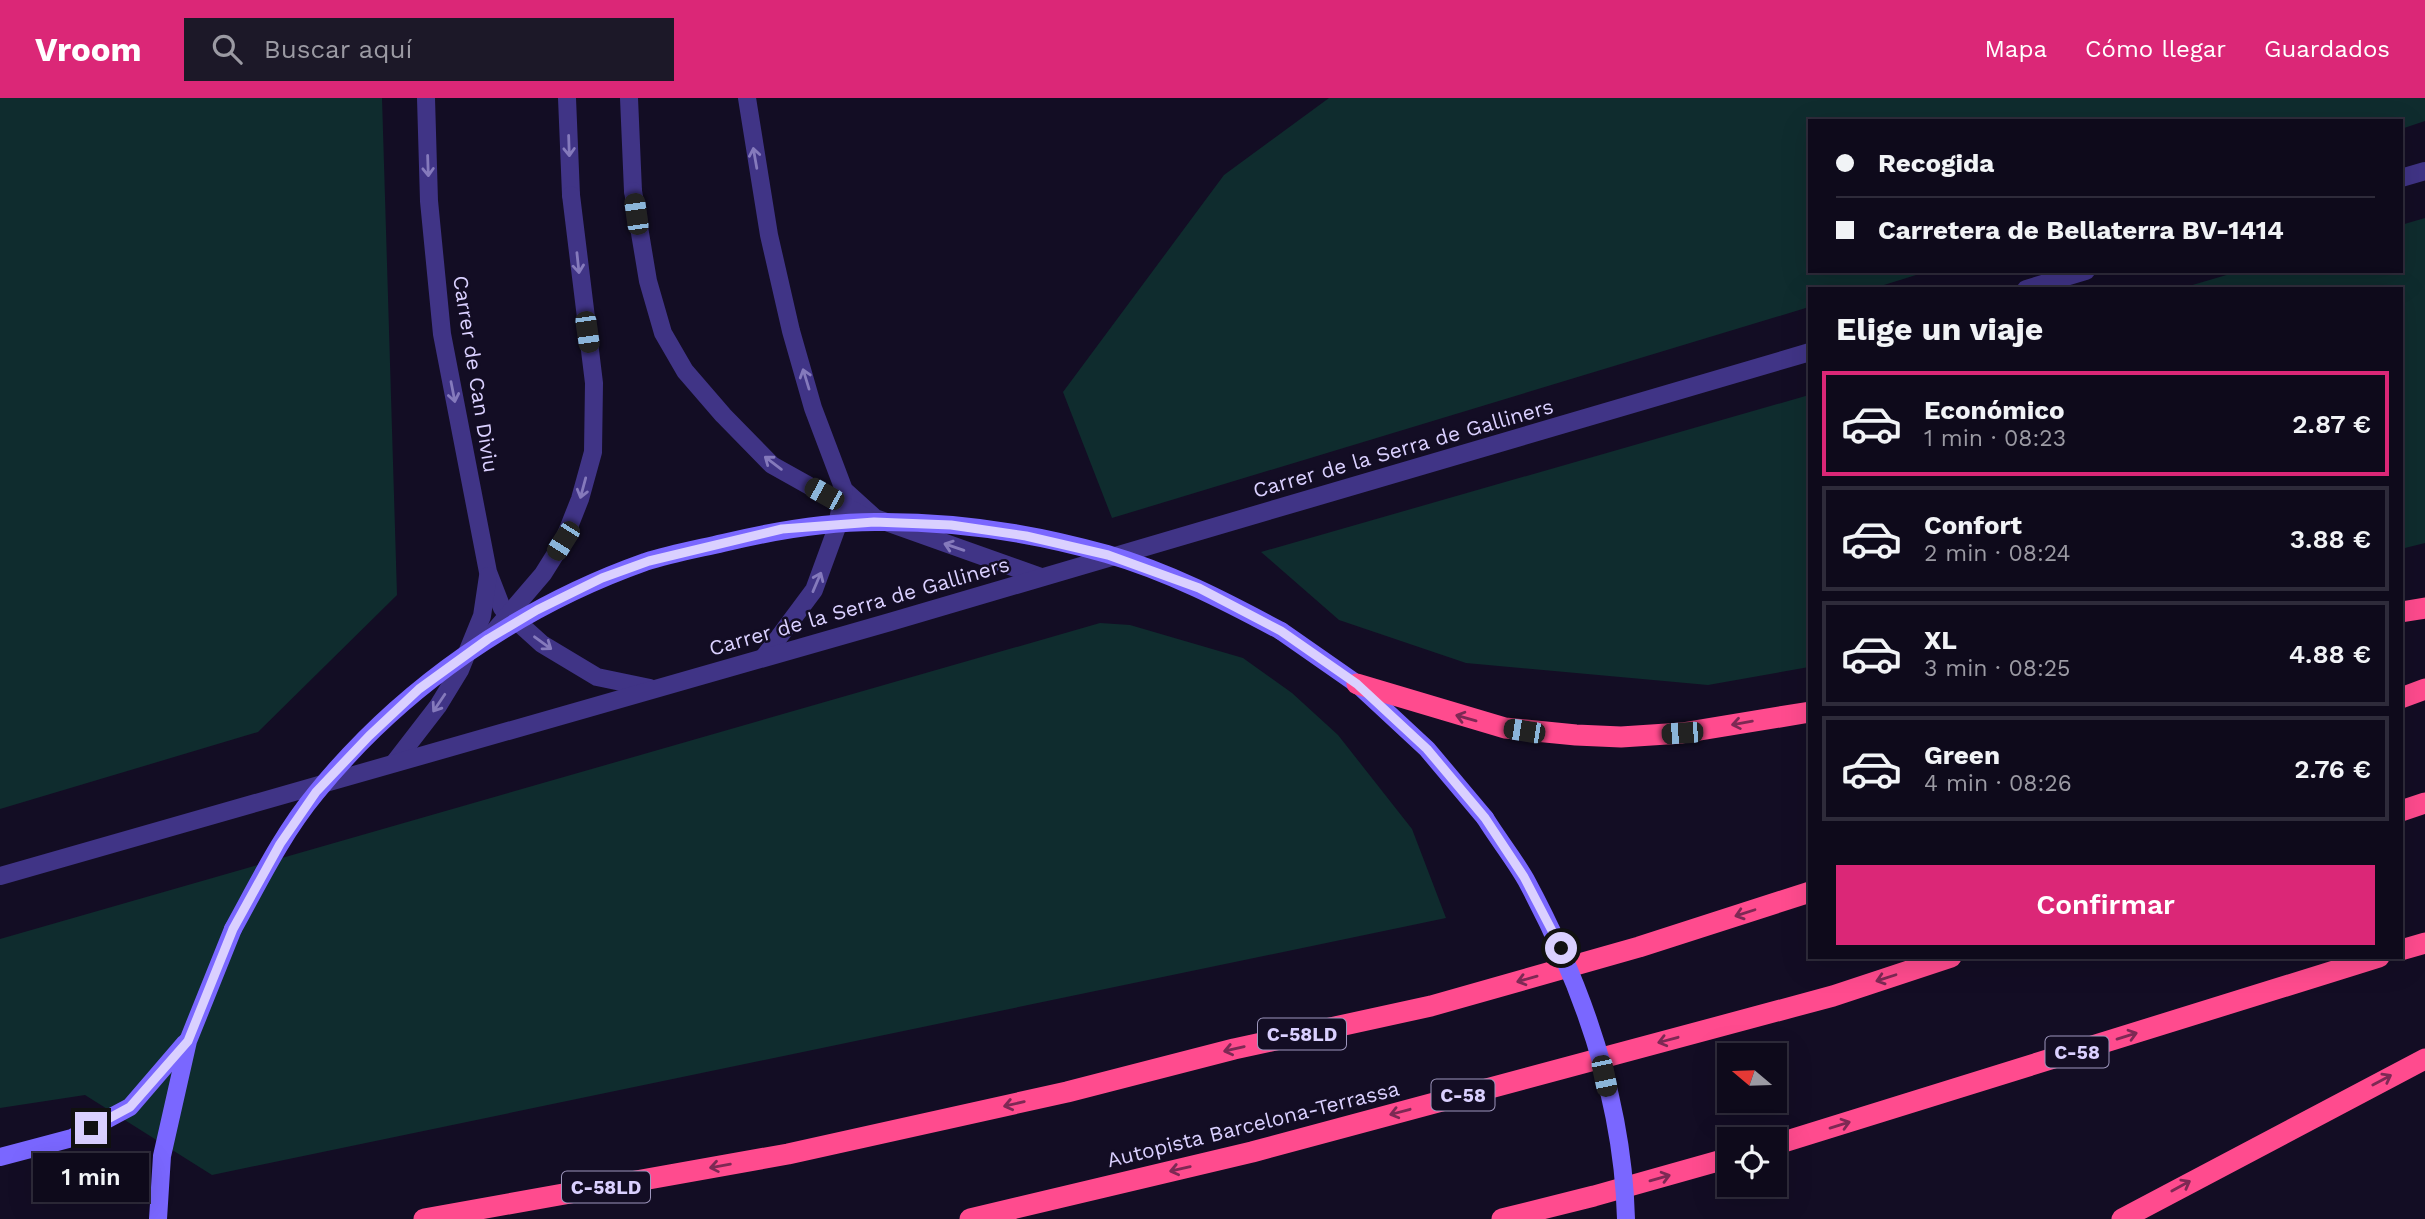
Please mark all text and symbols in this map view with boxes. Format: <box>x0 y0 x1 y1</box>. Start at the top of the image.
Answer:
search box <box>184 18 674 81</box>
text: Vroom <box>35 30 142 69</box>
icon: search <box>208 30 246 68</box>
text: Buscar aquí <box>264 34 413 64</box>
text: Mapa <box>1985 35 2047 63</box>
text: Cómo llegar <box>2085 35 2226 63</box>
text: Guardados <box>2264 35 2390 63</box>
one-way arrow <box>563 135 576 158</box>
one-way arrow <box>748 147 761 170</box>
text: Recogida <box>1878 148 1994 178</box>
one-way arrow <box>421 154 435 177</box>
car <box>623 192 650 236</box>
text: Carretera de Bellaterra BV-1414 <box>1878 215 2284 245</box>
one-way arrow <box>572 251 585 273</box>
street label: Carrer de Can Diviu <box>448 274 504 474</box>
car <box>574 310 601 354</box>
text: Elige un viaje <box>1836 310 2043 348</box>
one-way arrow <box>798 369 811 391</box>
one-way arrow <box>447 380 460 403</box>
icon: car <box>1840 392 1903 455</box>
street label: Carrer de la Serra de Galliners <box>1250 393 1556 503</box>
text: Económico <box>1924 395 2065 425</box>
text: 2.87 € <box>2292 409 2371 439</box>
text: 1 min · 08:23 <box>1924 425 2066 452</box>
one-way arrow <box>764 456 783 471</box>
car <box>801 475 848 513</box>
one-way arrow <box>576 476 589 499</box>
icon: car <box>1840 507 1903 570</box>
text: Confort <box>1924 510 2022 540</box>
car <box>543 518 584 564</box>
text: 3.88 € <box>2290 524 2371 554</box>
one-way arrow <box>943 540 965 552</box>
text: 2 min · 08:24 <box>1924 540 2070 567</box>
street label: Carrer de la Serra de Galliners <box>706 551 1012 661</box>
one-way arrow <box>811 571 824 593</box>
icon: car <box>1840 622 1903 685</box>
text: XL <box>1924 625 1957 655</box>
one-way arrow <box>534 636 552 651</box>
text: 4.88 € <box>2289 639 2371 669</box>
text: 3 min · 08:25 <box>1924 655 2071 682</box>
one-way arrow <box>432 693 446 712</box>
one-way arrow <box>1455 711 1477 724</box>
car <box>1502 717 1547 745</box>
one-way arrow <box>1731 717 1754 730</box>
car <box>1661 721 1704 745</box>
icon: car <box>1840 737 1903 800</box>
text: Green <box>1924 740 2000 770</box>
text: 2.76 € <box>2294 754 2371 784</box>
text: 4 min · 08:26 <box>1924 770 2072 797</box>
button: Confirmar <box>1836 865 2375 945</box>
one-way arrow <box>1734 908 1756 920</box>
route start <box>1545 932 1577 964</box>
one-way arrow <box>1516 973 1539 986</box>
one-way arrow <box>1876 973 1898 986</box>
road number: C-58LD <box>1258 1018 1346 1050</box>
one-way arrow <box>2116 1029 2138 1041</box>
one-way arrow <box>1657 1034 1679 1047</box>
road number: C-58 <box>2046 1036 2108 1068</box>
one-way arrow <box>1223 1043 1246 1056</box>
north arrow <box>1717 1043 1787 1113</box>
map controls <box>1717 1043 1787 1197</box>
car <box>1590 1053 1619 1099</box>
one-way arrow <box>2372 1072 2392 1086</box>
street label: Autopista Barcelona-Terrassa <box>1104 1075 1402 1172</box>
road number: C-58 <box>1432 1079 1494 1110</box>
one-way arrow <box>1003 1098 1026 1112</box>
one-way arrow <box>1390 1106 1412 1119</box>
route end <box>75 1112 107 1144</box>
one-way arrow <box>1829 1118 1851 1131</box>
button: locate <box>1717 1127 1787 1197</box>
callout: 1 min <box>33 1152 149 1202</box>
one-way arrow <box>710 1160 732 1173</box>
one-way arrow <box>1169 1163 1192 1176</box>
text: 1 min <box>61 1164 121 1191</box>
one-way arrow <box>1648 1170 1670 1183</box>
road number: C-58LD <box>562 1172 650 1203</box>
one-way arrow <box>2171 1179 2191 1193</box>

